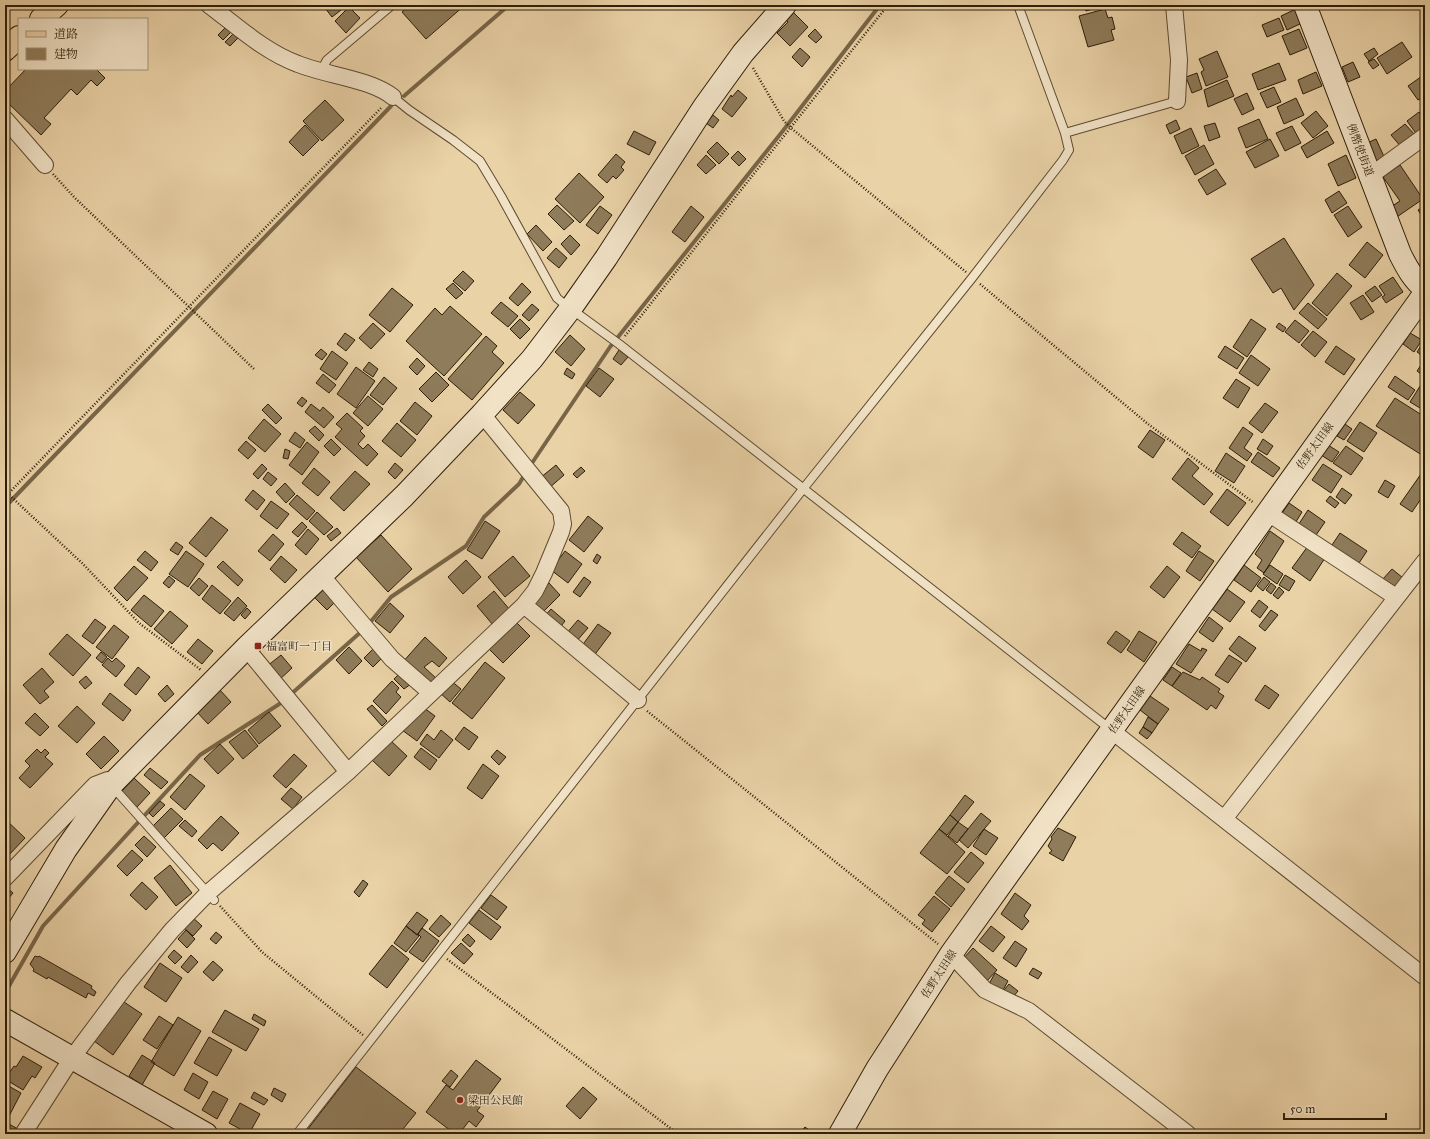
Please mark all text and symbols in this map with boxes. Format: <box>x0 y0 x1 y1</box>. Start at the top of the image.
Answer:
legend <box>18 18 148 70</box>
text: 道路 <box>54 27 78 41</box>
text: 建物 <box>54 47 78 61</box>
street label: 例幣使街道 <box>1344 122 1376 178</box>
street label: 佐野太田線 <box>1294 420 1336 472</box>
place label: 福富町一丁目 <box>266 640 332 653</box>
marker: 福富町一丁目 <box>253 641 263 651</box>
street label: 佐野太田線 <box>1106 684 1148 736</box>
street label: 佐野太田線 <box>919 947 959 1001</box>
place label: 梁田公民館 <box>468 1094 523 1107</box>
marker: 梁田公民館 <box>455 1095 465 1105</box>
scale bar <box>1284 1095 1386 1121</box>
text: 50 m <box>1290 1102 1315 1116</box>

